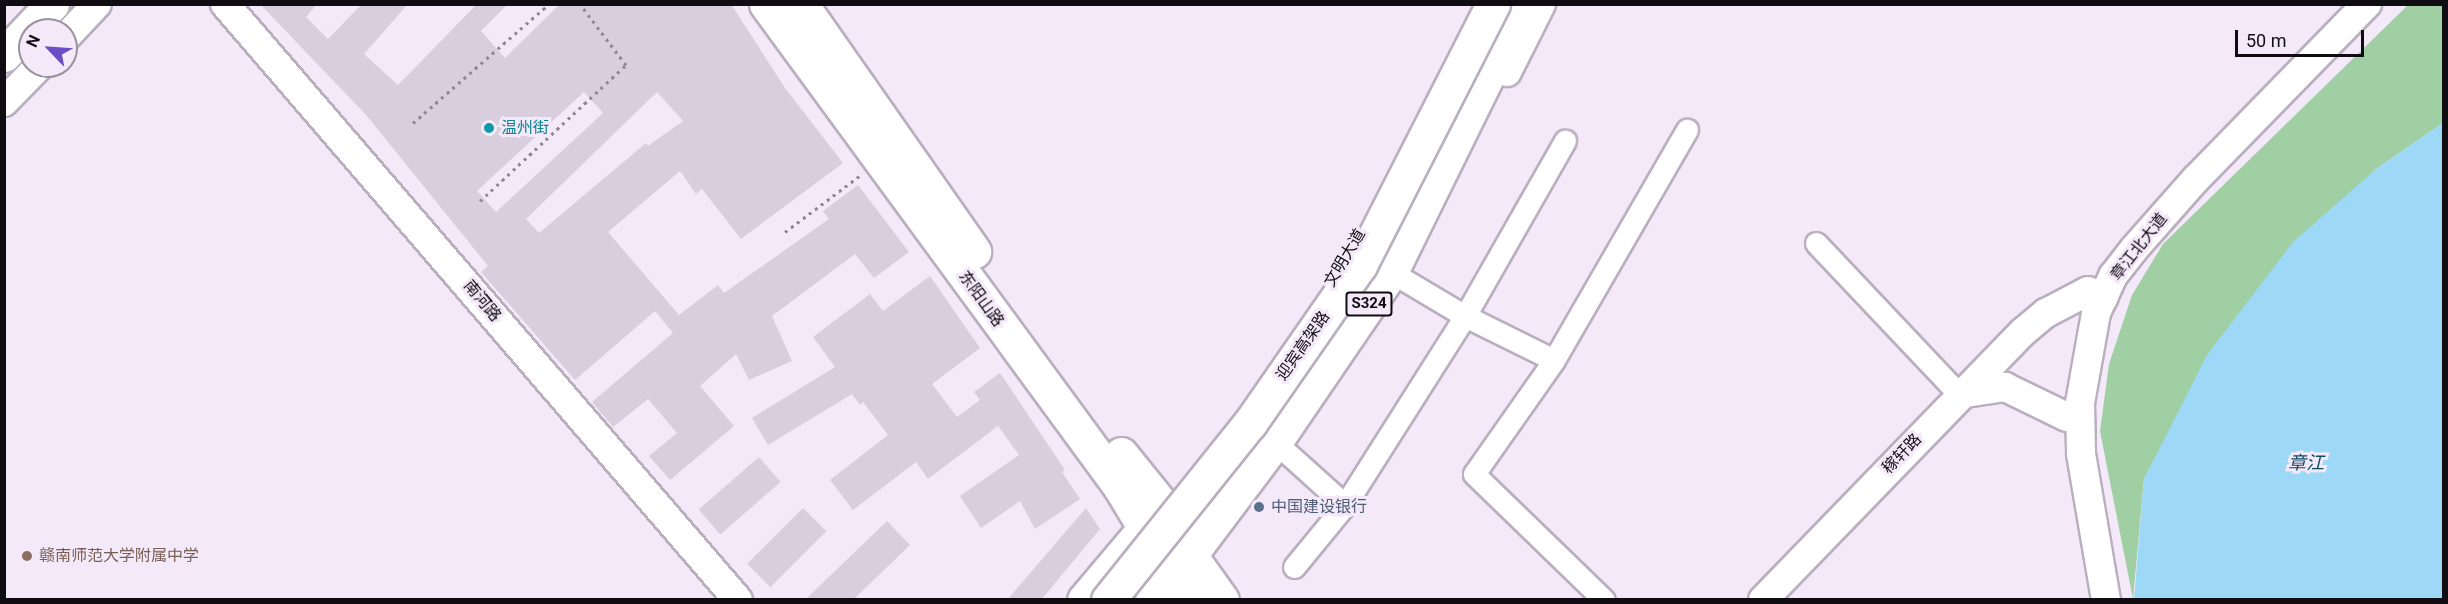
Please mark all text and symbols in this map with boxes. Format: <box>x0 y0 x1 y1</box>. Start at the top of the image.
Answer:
north arrow <box>18 18 78 78</box>
scale bar <box>2238 18 2367 56</box>
text: 50 m <box>2246 30 2286 51</box>
text: N <box>22 32 44 50</box>
place label: 温州街 <box>501 118 549 138</box>
marker: 温州街 <box>482 121 496 135</box>
street label: 章江北大道 <box>2107 210 2171 284</box>
street label: 文明大道 <box>1320 226 1370 290</box>
street label: 东阳山路 <box>954 267 1008 331</box>
street label: 南河路 <box>459 276 505 326</box>
road number: S324 <box>1345 292 1393 316</box>
street label: 迎宾高架路 <box>1272 308 1334 384</box>
street label: 稼轩路 <box>1878 430 1926 478</box>
water label: 章江 <box>2288 452 2324 474</box>
place label: 中国建设银行 <box>1271 497 1367 517</box>
marker: 中国建设银行 <box>1252 500 1266 514</box>
place label: 赣南师范大学附属中学 <box>39 546 199 566</box>
marker: 赣南师范大学附属中学 <box>20 549 34 563</box>

